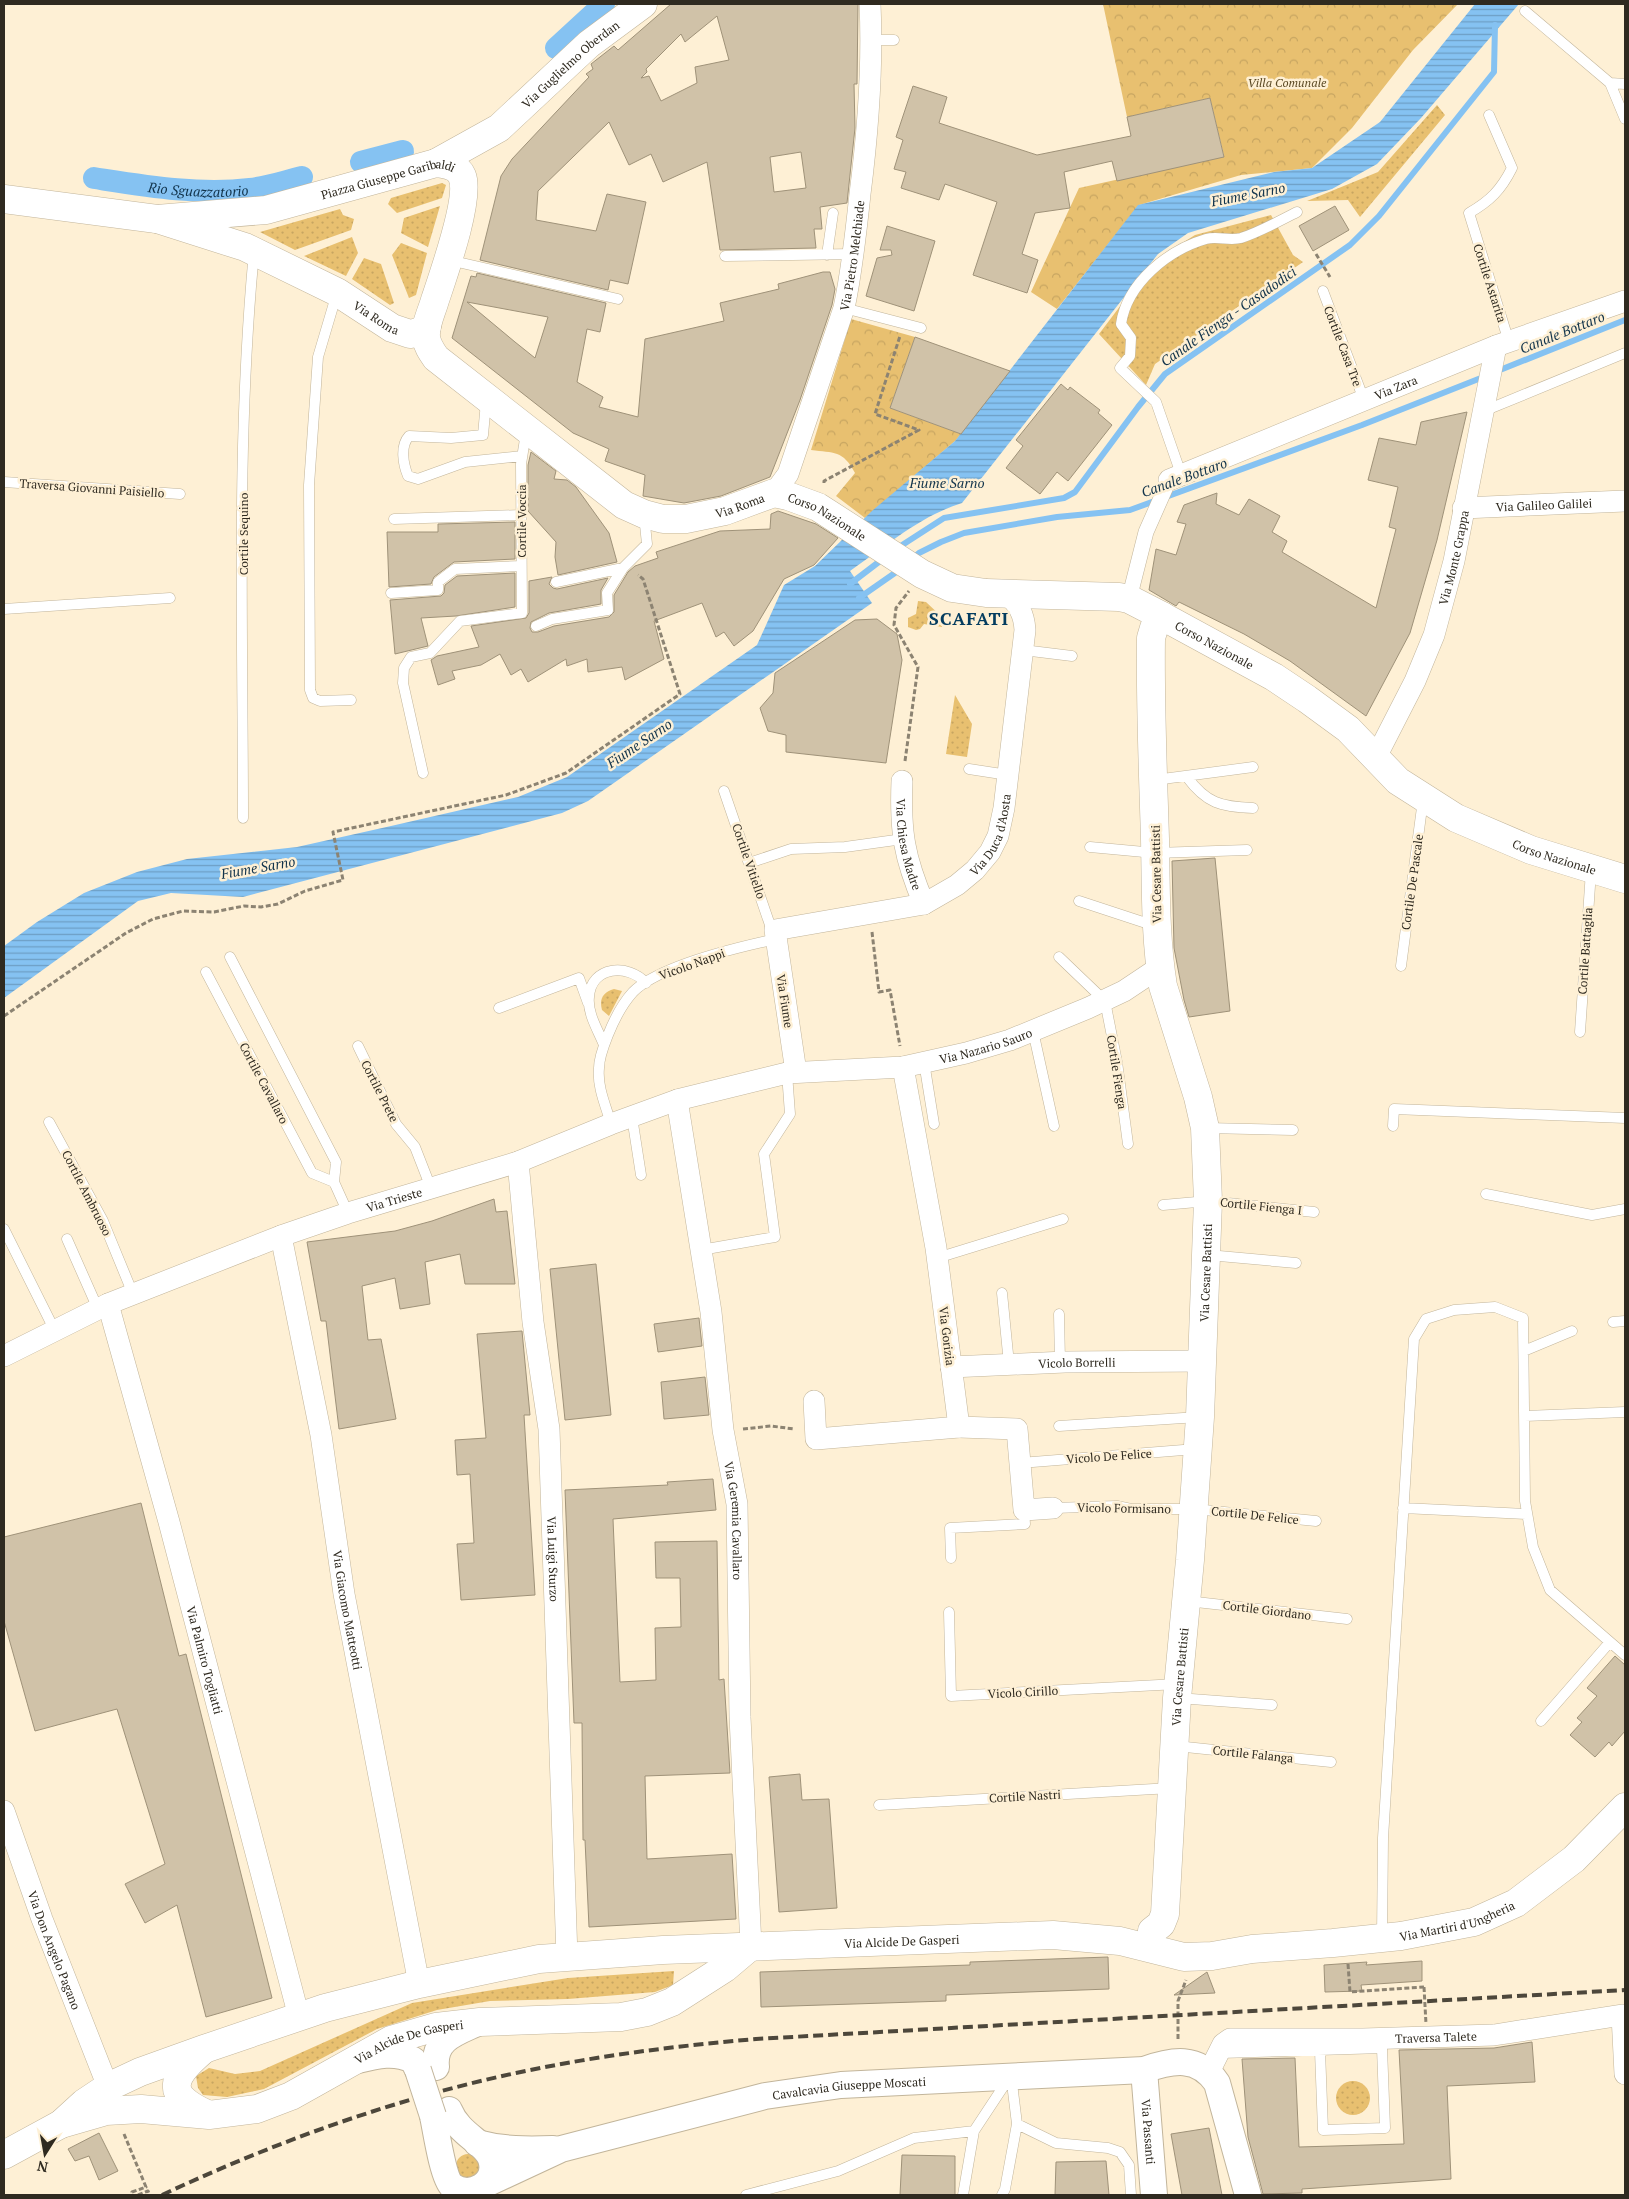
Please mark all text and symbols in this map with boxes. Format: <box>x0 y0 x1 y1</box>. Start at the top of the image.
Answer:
street label: Via Guglielmo Oberdan <box>518 17 622 111</box>
park label: Villa Comunale <box>1248 75 1327 90</box>
street label: Piazza Giuseppe Garibaldi <box>319 155 459 202</box>
water label: Rio Sguazzatorio <box>146 176 249 200</box>
water label: Fiume Sarno <box>1208 178 1287 211</box>
street label: Via Pietro Melchiade <box>836 199 867 312</box>
street label: Cortile Astarita <box>1470 242 1510 324</box>
water label: Canale Fienga - Casadodici <box>1156 262 1300 370</box>
street label: Via Roma <box>351 297 401 337</box>
street label: Cortile Casa Tre <box>1321 304 1365 388</box>
water label: Canale Bottaro <box>1517 306 1607 358</box>
street label: Via Zara <box>1372 372 1419 403</box>
water label: Canale Bottaro <box>1138 453 1230 501</box>
water label: Fiume Sarno <box>908 473 985 492</box>
street label: Traversa Giovanni Paisiello <box>19 475 165 501</box>
street label: Cortile Voccia <box>514 484 529 558</box>
street label: Corso Nazionale <box>786 489 869 544</box>
street label: Via Roma <box>714 490 766 520</box>
street label: Cortile Sequino <box>236 492 251 575</box>
street label: Via Galileo Galilei <box>1495 495 1593 514</box>
street label: Via Monte Grappa <box>1435 509 1471 607</box>
district label: SCAFATI <box>929 606 1009 630</box>
street label: Corso Nazionale <box>1173 617 1257 672</box>
water label: Fiume Sarno <box>602 714 675 772</box>
street label: Via Duca d'Aosta <box>967 793 1013 879</box>
street label: Via Chiesa Madre <box>894 798 925 892</box>
street label: Cortile Vitiello <box>729 821 769 901</box>
street label: Via Cesare Battisti <box>1148 824 1164 923</box>
street label: Cortile De Pascale <box>1398 833 1426 931</box>
street label: Corso Nazionale <box>1510 836 1598 877</box>
water label: Fiume Sarno <box>218 851 297 883</box>
street label: Cortile Battaglia <box>1574 907 1596 995</box>
street label: Vicolo Nappi <box>657 945 727 983</box>
street label: Via Fiume <box>773 973 797 1029</box>
street label: Via Nazario Sauro <box>938 1024 1034 1066</box>
street label: Cortile Fienga <box>1104 1034 1130 1110</box>
street label: Cortile Cavallaro <box>236 1040 292 1126</box>
street label: Cortile Prete <box>358 1057 402 1125</box>
street label: Cortile Ambruoso <box>59 1148 115 1239</box>
street label: Via Trieste <box>364 1184 424 1215</box>
street label: Cortile Fienga I <box>1219 1194 1303 1218</box>
street label: Via Cesare Battisti <box>1196 1223 1215 1322</box>
street label: Via Gorizia <box>936 1306 958 1366</box>
street label: Vicolo Borrelli <box>1038 1354 1116 1371</box>
street label: Vicolo De Felice <box>1066 1446 1152 1466</box>
street label: Via Geremia Cavallaro <box>722 1460 746 1580</box>
street label: Vicolo Formisano <box>1077 1500 1171 1516</box>
street label: Cortile De Felice <box>1210 1503 1300 1527</box>
street label: Via Luigi Sturzo <box>544 1516 562 1602</box>
street label: Via Giacomo Matteotti <box>330 1549 366 1671</box>
street label: Cortile Giordano <box>1222 1597 1312 1623</box>
street label: Via Palmiro Togliatti <box>184 1604 227 1716</box>
street label: Via Cesare Battisti <box>1168 1627 1191 1726</box>
street label: Vicolo Cirillo <box>987 1683 1059 1701</box>
street label: Cortile Falanga <box>1212 1742 1294 1766</box>
street label: Cortile Nastri <box>989 1787 1062 1805</box>
street label: Via Don Angelo Pagano <box>25 1889 84 2012</box>
street label: Via Martiri d'Ungheria <box>1398 1897 1517 1944</box>
street label: Via Alcide De Gasperi <box>844 1931 960 1951</box>
street label: Via Alcide De Gasperi <box>351 2016 464 2067</box>
street label: Traversa Talete <box>1395 2028 1477 2046</box>
street label: Cavalcavia Giuseppe Moscati <box>771 2073 927 2102</box>
street label: Via Passanti <box>1139 2098 1159 2166</box>
north arrow <box>20 2129 70 2179</box>
text: N <box>35 2157 49 2178</box>

